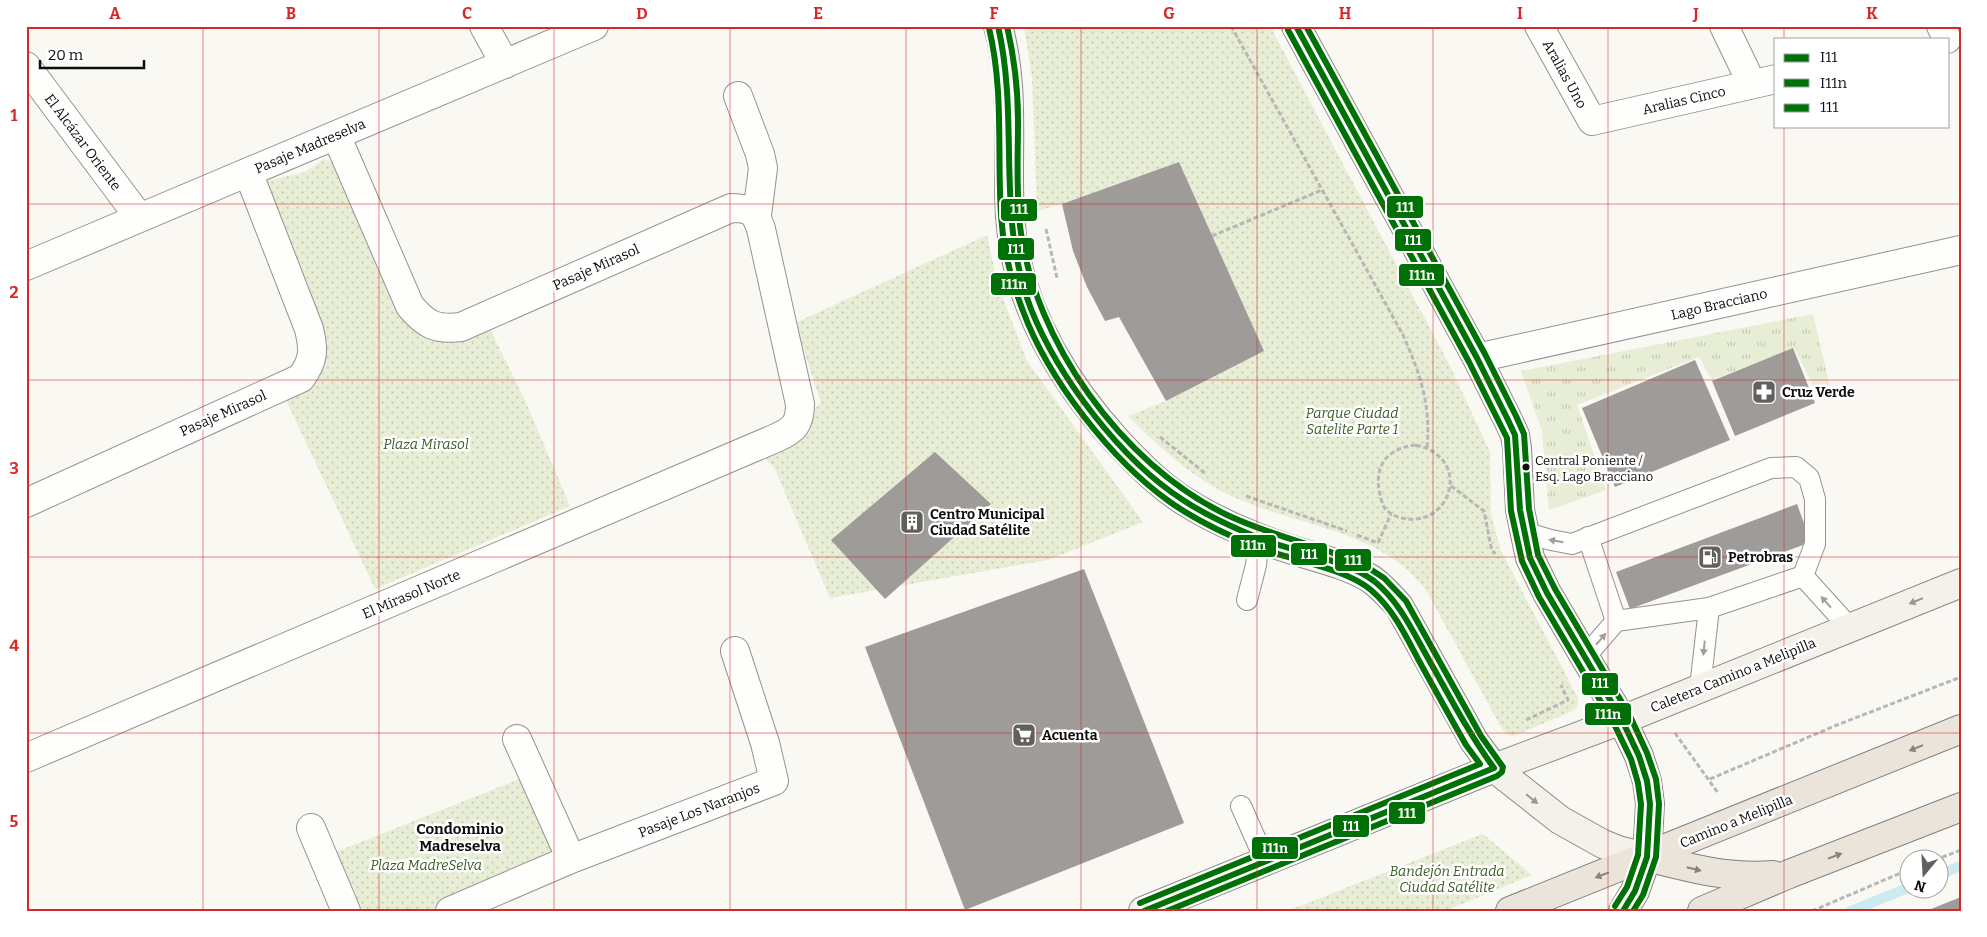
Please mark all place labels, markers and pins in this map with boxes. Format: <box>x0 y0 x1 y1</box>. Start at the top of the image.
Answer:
pharmacy icon: Cruz Verde <box>1751 379 1777 405</box>
place label: Cruz Verde <box>1782 384 1855 401</box>
place label: Central Poniente / Esq. Lago Bracciano <box>1535 453 1653 484</box>
marker: Central Poniente / Esq. Lago Bracciano <box>1521 462 1531 472</box>
place label: Centro Municipal Ciudad Satélite <box>930 506 1045 539</box>
building icon: Centro Municipal Ciudad Satélite <box>899 509 925 535</box>
fuel station icon: Petrobras <box>1697 544 1723 570</box>
place label: Petrobras <box>1728 549 1793 566</box>
supermarket icon: Acuenta <box>1011 722 1037 748</box>
place label: Acuenta <box>1042 727 1098 744</box>

